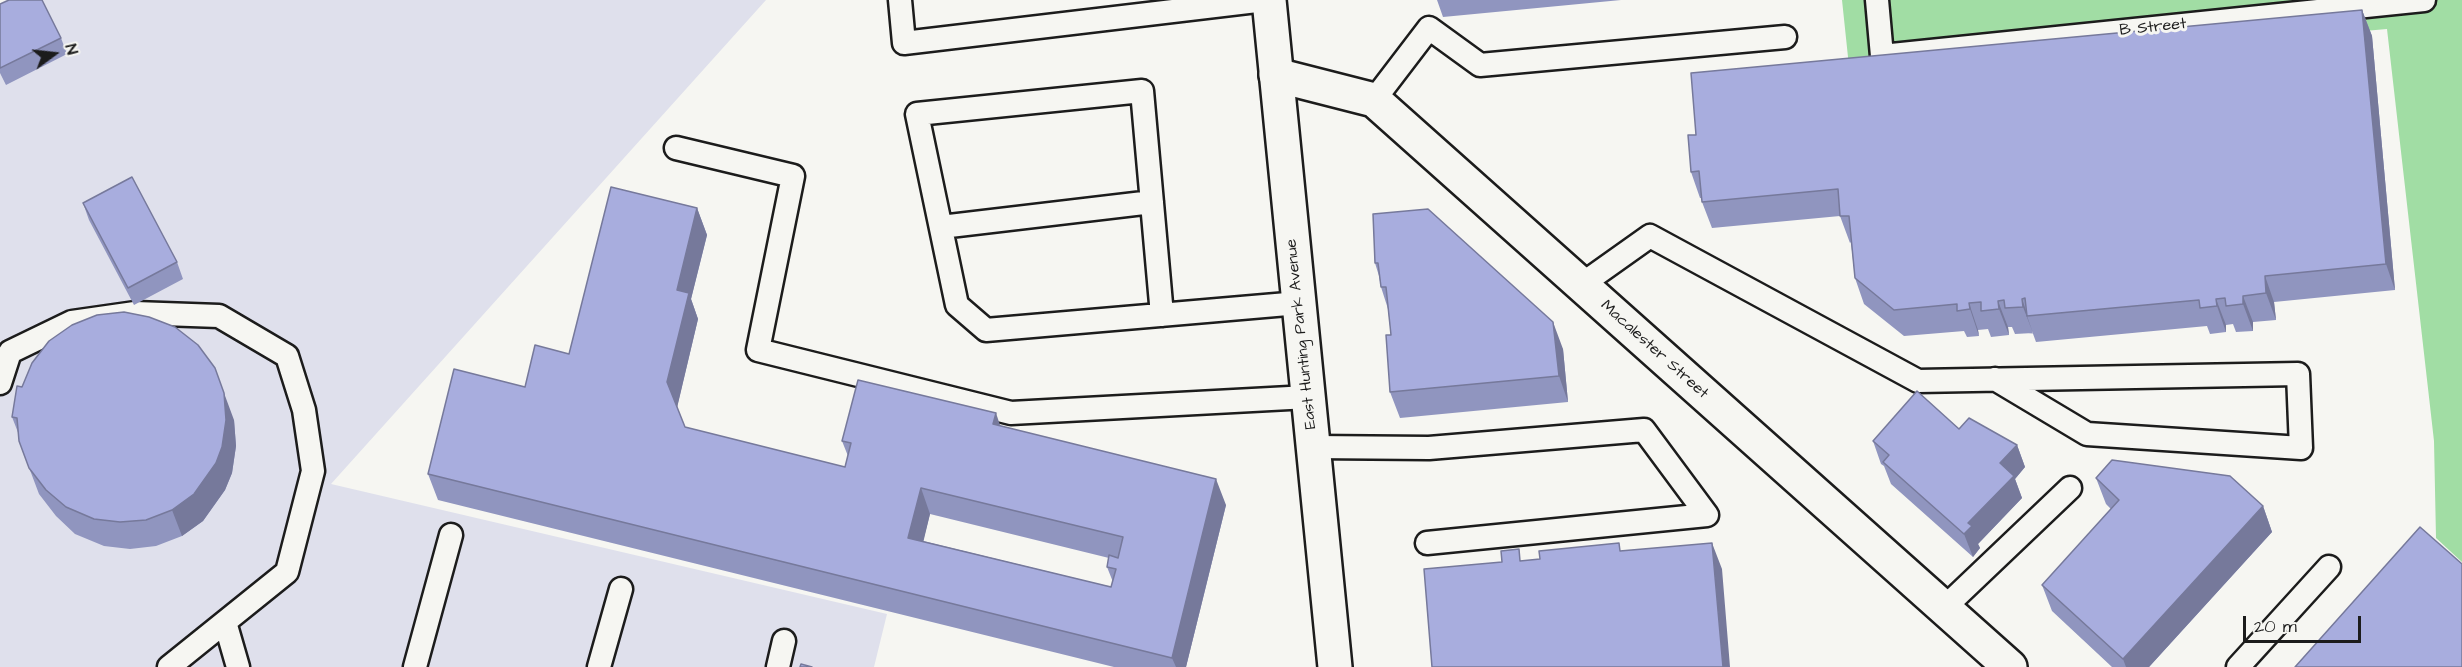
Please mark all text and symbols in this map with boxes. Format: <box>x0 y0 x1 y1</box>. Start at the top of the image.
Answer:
street label: B Street <box>2119 15 2187 41</box>
north arrow <box>24 24 84 84</box>
text: N <box>59 42 83 57</box>
street label: East Hunting Park Avenue <box>1282 238 1322 430</box>
street label: Macalester Street <box>1596 297 1712 403</box>
scale bar <box>2246 604 2364 642</box>
text: 20 m <box>2254 614 2297 639</box>

